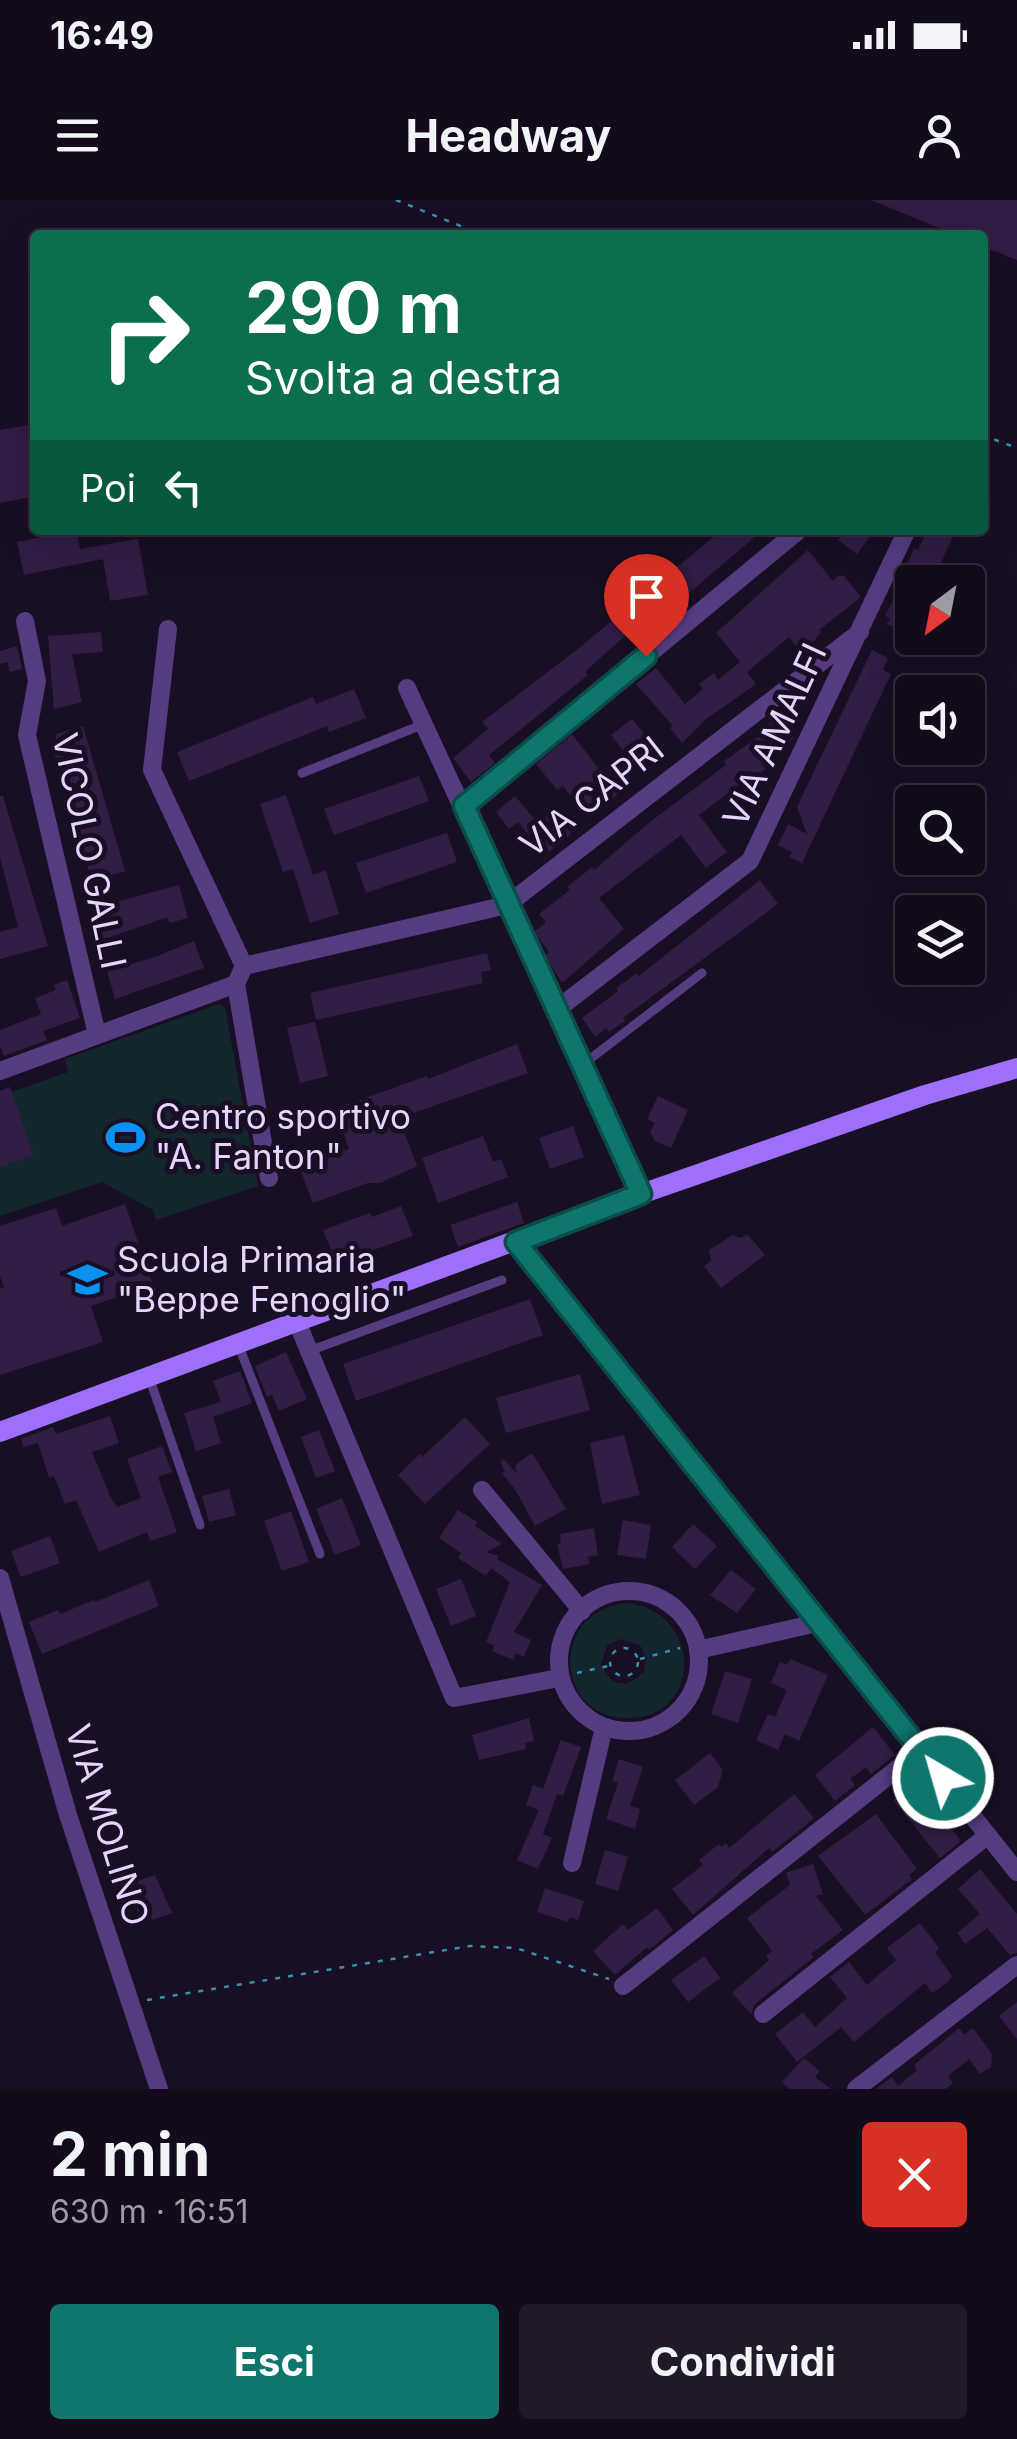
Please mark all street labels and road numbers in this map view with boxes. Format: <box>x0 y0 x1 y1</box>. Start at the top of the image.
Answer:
street label: VIA AMALFI <box>713 636 835 833</box>
street label: VIA CAPRI <box>511 727 672 865</box>
street label: VICOLO GALLI <box>45 729 135 972</box>
street label: VIA MOLINO <box>57 1719 158 1930</box>

